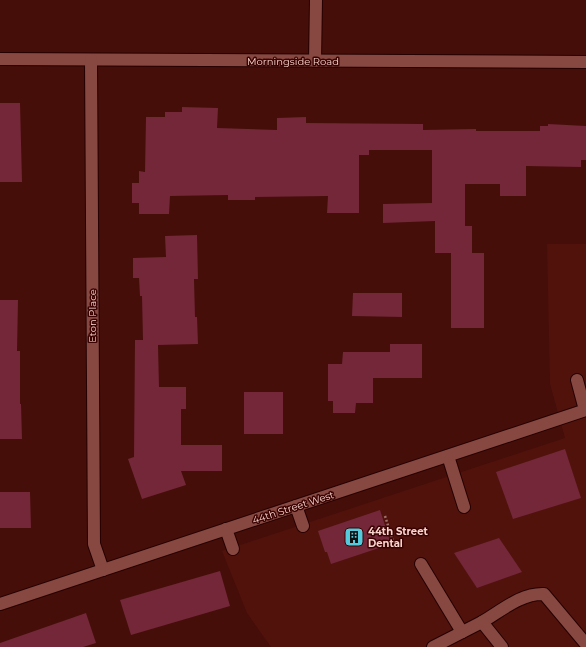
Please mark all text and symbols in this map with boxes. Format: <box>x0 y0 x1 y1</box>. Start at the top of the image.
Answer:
street label: Morningside Road <box>247 55 339 68</box>
street label: Eton Place <box>86 289 99 343</box>
street label: 44th Street West <box>251 488 336 527</box>
place label: 44th Street Dental <box>368 525 428 550</box>
building icon: 44th Street Dental <box>343 526 365 548</box>

